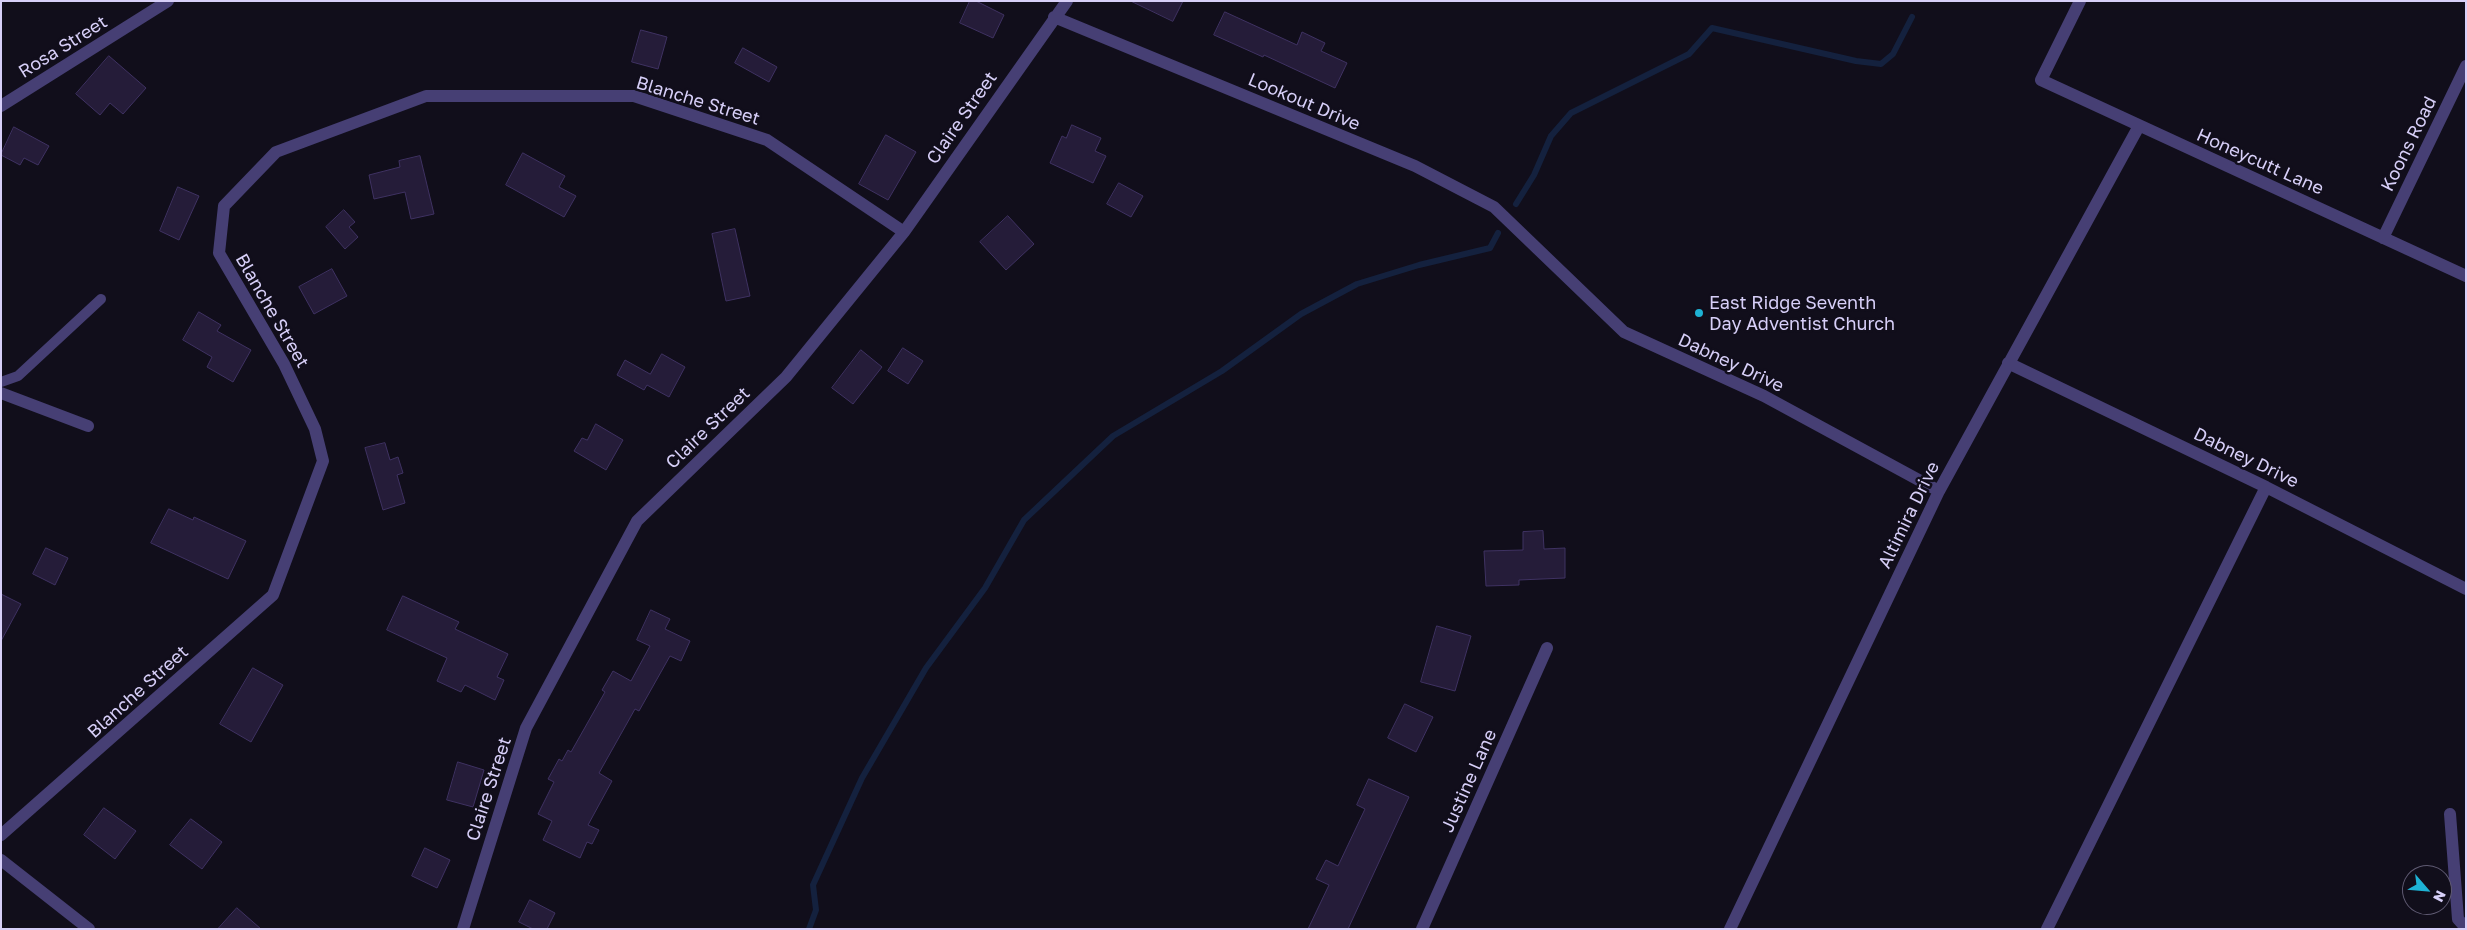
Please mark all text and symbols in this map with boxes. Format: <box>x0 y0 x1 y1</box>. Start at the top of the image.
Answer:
street label: Rosa Street <box>15 11 111 83</box>
street label: Claire Street <box>922 68 1002 168</box>
street label: Lookout Drive <box>1245 69 1363 135</box>
street label: Blanche Street <box>634 72 762 130</box>
street label: Koons Road <box>2377 93 2441 195</box>
street label: Honeycutt Lane <box>2193 124 2327 200</box>
street label: Blanche Street <box>231 250 313 372</box>
place label: East Ridge Seventh Day Adventist Church <box>1709 292 1895 334</box>
marker: East Ridge Seventh Day Adventist Church <box>1693 307 1705 319</box>
street label: Dabney Drive <box>1675 329 1787 397</box>
street label: Claire Street <box>662 383 754 473</box>
street label: Dabney Drive <box>2190 423 2302 493</box>
street label: Altimira Drive <box>1874 458 1944 572</box>
street label: Blanche Street <box>83 641 193 743</box>
street label: Justine Lane <box>1437 726 1501 836</box>
street label: Claire Street <box>462 734 516 844</box>
north arrow <box>2402 865 2452 915</box>
text: N <box>2430 888 2450 905</box>

